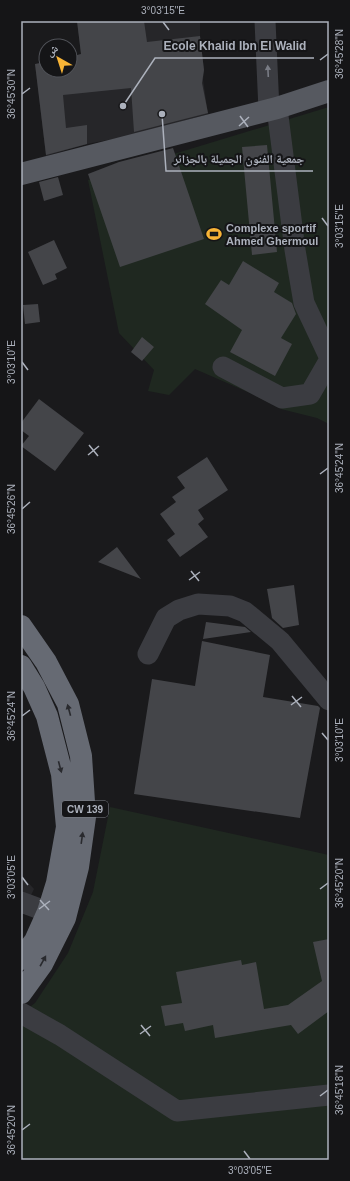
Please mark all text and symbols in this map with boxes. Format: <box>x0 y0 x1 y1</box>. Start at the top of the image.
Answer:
text: 3°03'15"E <box>141 5 185 16</box>
text: 36°45'28"N <box>334 29 345 79</box>
callout: Ecole Khalid Ibn El Walid <box>155 34 314 58</box>
north arrow <box>38 38 78 78</box>
text: Ecole Khalid Ibn El Walid <box>164 39 306 53</box>
text: ش <box>43 42 62 60</box>
one-way arrow <box>264 65 271 77</box>
text: 36°45'30"N <box>6 69 17 119</box>
callout: جمعية الفنون الجميلة بالجزائر <box>166 147 313 171</box>
text: جمعية الفنون الجميلة بالجزائر <box>173 152 305 167</box>
text: 3°03'15"E <box>334 204 345 248</box>
place label: Complexe sportif Ahmed Ghermoul <box>226 222 318 247</box>
sports icon: Complexe sportif Ahmed Ghermoul <box>205 225 223 243</box>
text: 3°03'10"E <box>6 340 17 384</box>
text: 36°45'24"N <box>334 443 345 493</box>
text: 36°45'26"N <box>6 484 17 534</box>
text: 36°45'24"N <box>6 691 17 741</box>
one-way arrow <box>66 704 72 716</box>
text: 3°03'10"E <box>334 718 345 762</box>
one-way arrow <box>57 761 63 773</box>
road number: CW 139 <box>62 801 108 817</box>
one-way arrow <box>79 832 85 844</box>
text: 3°03'05"E <box>6 855 17 899</box>
text: 36°45'20"N <box>334 858 345 908</box>
one-way arrow <box>40 955 47 967</box>
text: 36°45'18"N <box>334 1065 345 1115</box>
text: 36°45'20"N <box>6 1105 17 1155</box>
text: 3°03'05"E <box>228 1165 272 1176</box>

